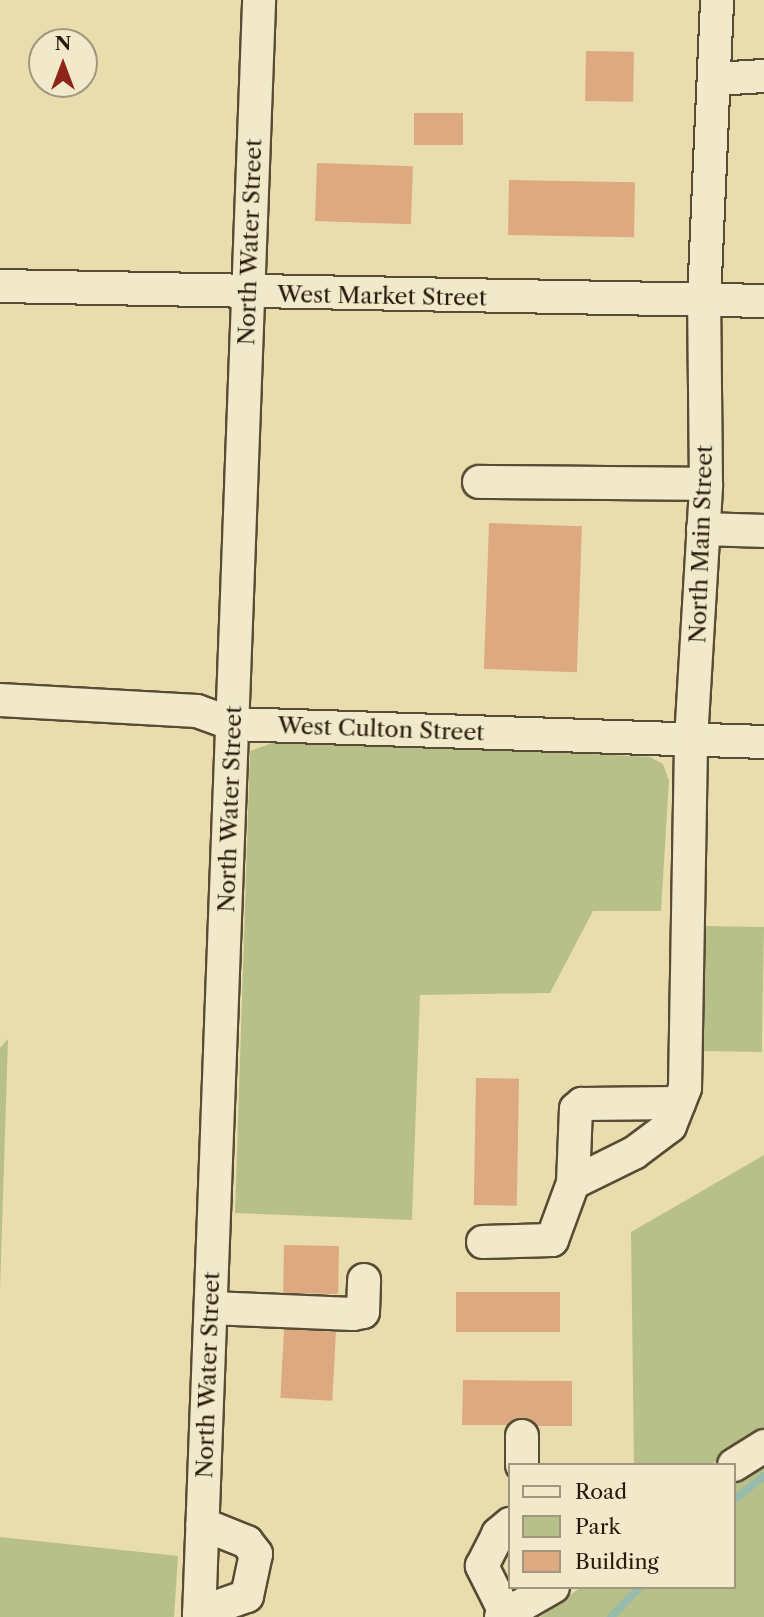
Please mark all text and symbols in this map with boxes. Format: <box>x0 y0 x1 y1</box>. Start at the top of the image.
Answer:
north arrow <box>28 28 98 98</box>
text: N <box>55 32 71 55</box>
street label: North Water Street <box>233 138 267 346</box>
street label: West Market Street <box>277 280 487 312</box>
street label: North Main Street <box>684 444 718 644</box>
street label: North Water Street <box>213 705 247 913</box>
street label: West Culton Street <box>277 712 485 746</box>
street label: North Water Street <box>191 1271 225 1479</box>
legend <box>508 1463 736 1589</box>
text: Road <box>575 1479 627 1504</box>
text: Park <box>575 1514 621 1539</box>
text: Building <box>575 1549 659 1574</box>

